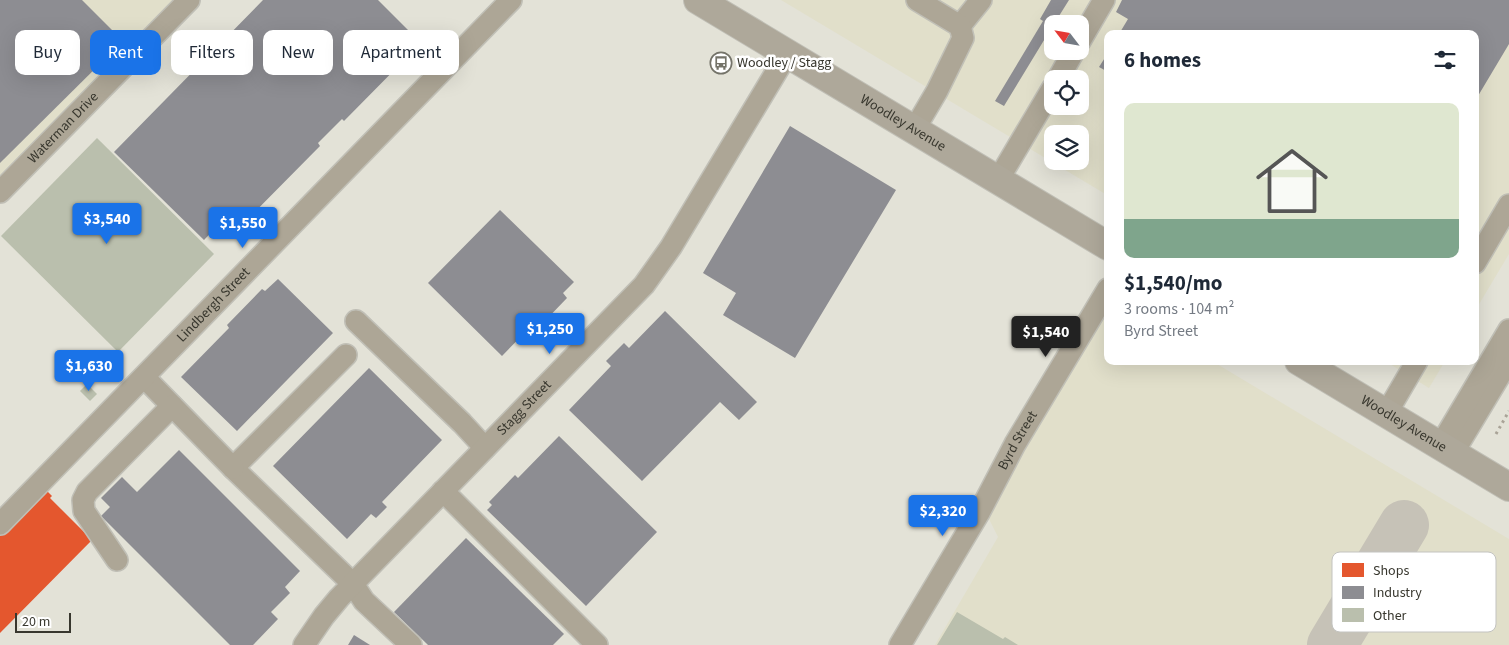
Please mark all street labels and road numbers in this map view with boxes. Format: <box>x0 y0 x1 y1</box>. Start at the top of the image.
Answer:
street label: Waterman Drive <box>23 87 103 168</box>
street label: Woodley Avenue <box>856 89 950 157</box>
street label: Lindbergh Street <box>172 263 255 347</box>
street label: Stagg Street <box>492 375 556 440</box>
street label: Woodley Avenue <box>1357 390 1450 457</box>
street label: Byrd Street <box>993 407 1043 474</box>

